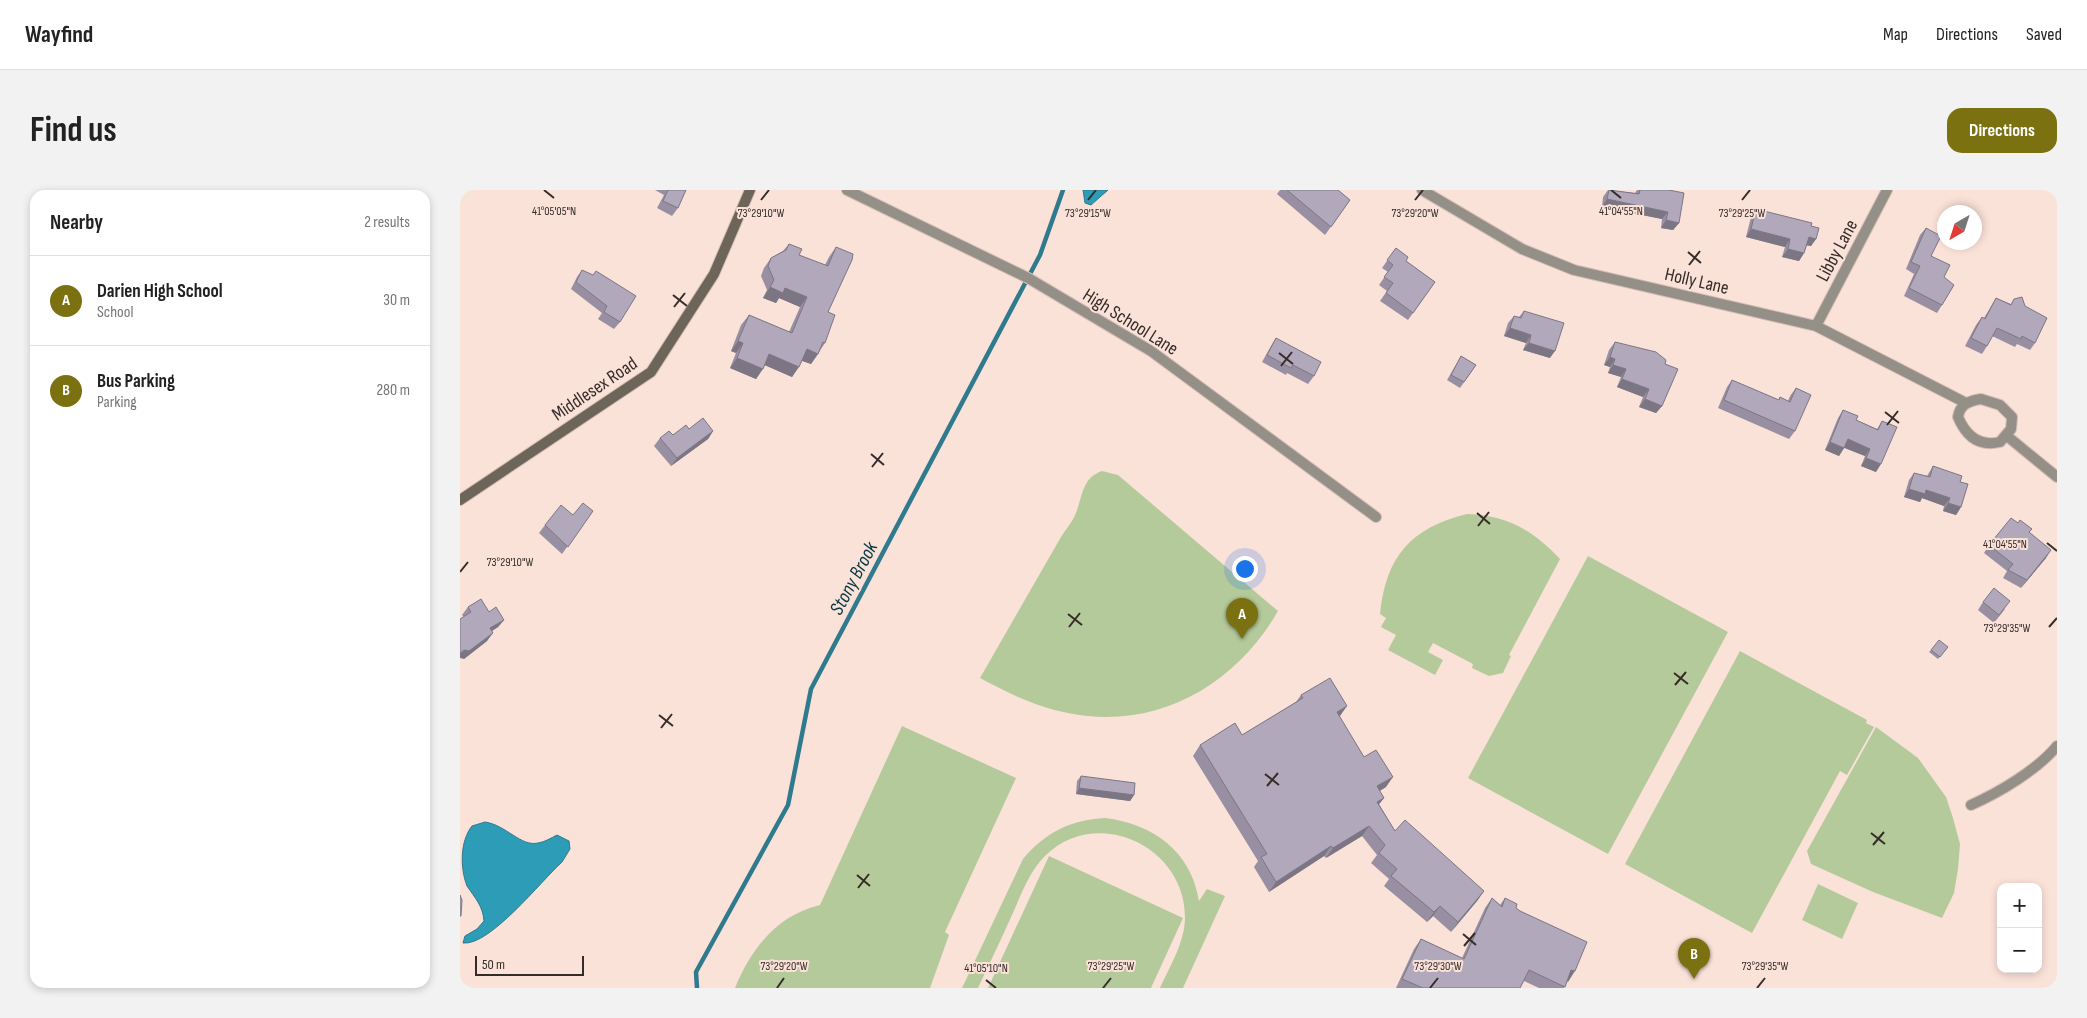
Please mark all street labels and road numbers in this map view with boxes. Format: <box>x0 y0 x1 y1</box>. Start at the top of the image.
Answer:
street label: Libby Lane <box>1812 216 1863 286</box>
street label: Holly Lane <box>1662 263 1731 300</box>
street label: High School Lane <box>1078 284 1182 361</box>
street label: Middlesex Road <box>548 352 642 426</box>

